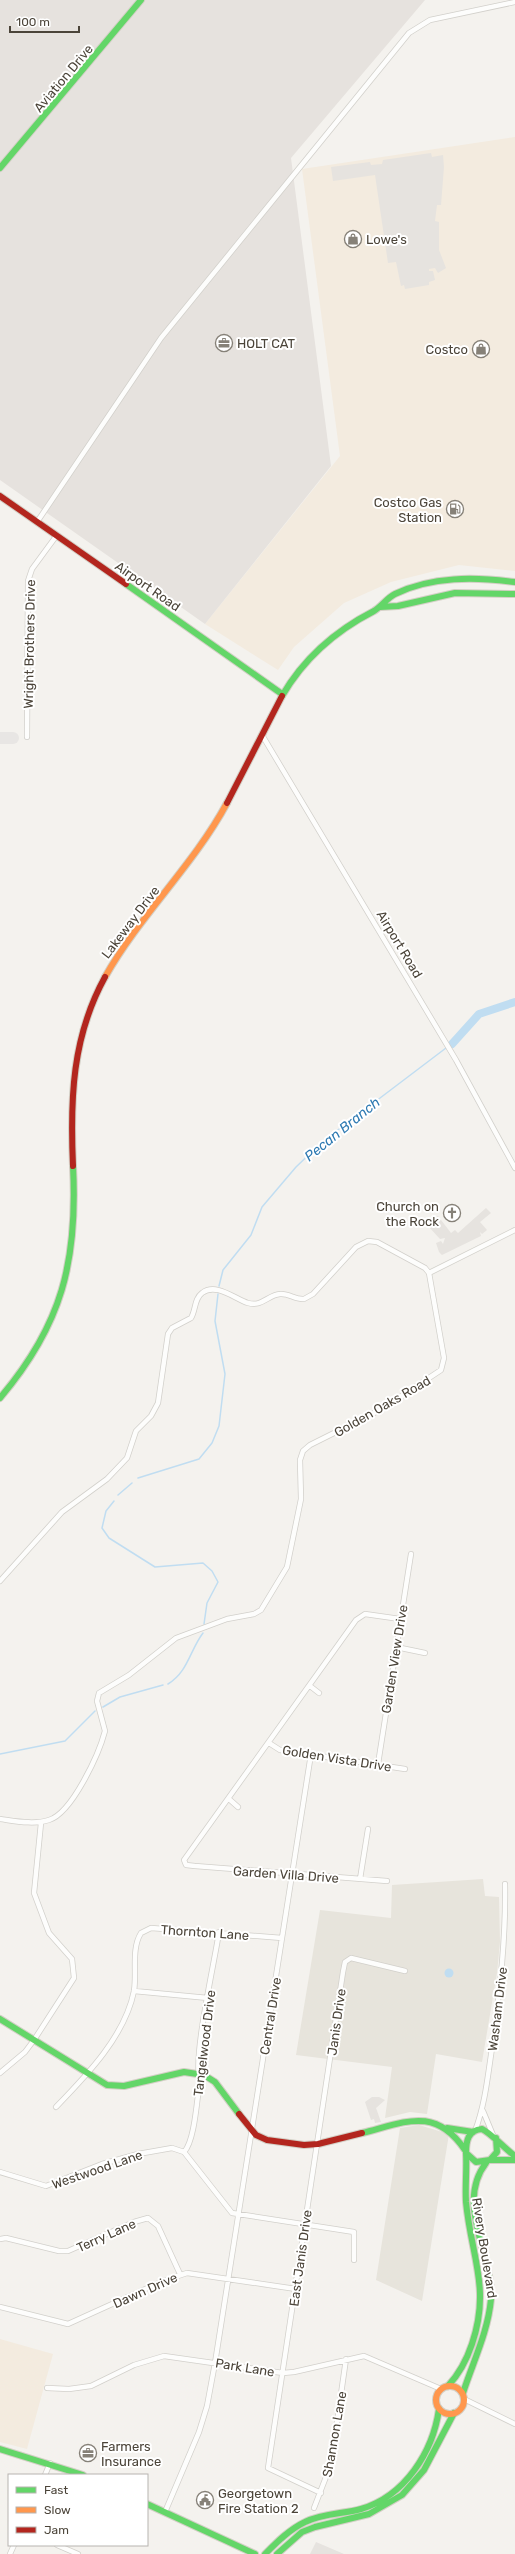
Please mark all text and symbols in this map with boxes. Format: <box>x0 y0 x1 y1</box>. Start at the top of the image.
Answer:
scale bar <box>10 8 79 34</box>
text: 100 m <box>16 15 50 29</box>
street label: Aviation Drive <box>31 41 96 115</box>
shop icon: Lowe's <box>343 229 363 249</box>
place label: Lowe's <box>366 232 407 247</box>
office icon: HOLT CAT <box>214 333 234 353</box>
place label: HOLT CAT <box>237 336 296 351</box>
shop icon: Costco <box>471 339 491 359</box>
place label: Costco <box>426 342 468 357</box>
place label: Costco Gas Station <box>374 495 442 525</box>
fuel station icon: Costco Gas Station <box>445 499 465 519</box>
street label: Airport Road <box>112 558 183 614</box>
street label: Wright Brothers Drive <box>21 579 39 709</box>
street label: Lakeway Drive <box>98 883 162 961</box>
street label: Airport Road <box>374 908 426 981</box>
water label: Pecan Branch <box>301 1094 384 1165</box>
place label: Church on the Rock <box>376 1199 439 1229</box>
church icon: Church on the Rock <box>442 1203 462 1223</box>
street label: Golden Oaks Road <box>331 1373 433 1440</box>
street label: Garden View Drive <box>378 1604 410 1715</box>
street label: Golden Vista Drive <box>281 1742 393 1775</box>
street label: Garden Villa Drive <box>233 1863 339 1886</box>
street label: Thornton Lane <box>160 1922 250 1943</box>
street label: Washam Drive <box>485 1966 510 2052</box>
street label: Central Drive <box>257 1976 284 2056</box>
street label: Janis Drive <box>324 1988 349 2057</box>
street label: Tangelwood Drive <box>191 1989 219 2097</box>
street label: Westwood Lane <box>50 2147 144 2192</box>
street label: Rivery Boulevard <box>469 2197 500 2299</box>
street label: East Janis Drive <box>286 2209 315 2307</box>
street label: Terry Lane <box>74 2216 138 2255</box>
street label: Dawn Drive <box>111 2270 180 2311</box>
street label: Park Lane <box>214 2355 276 2380</box>
street label: Shannon Lane <box>320 2390 349 2478</box>
place label: Farmers Insurance <box>101 2439 161 2469</box>
office icon: Farmers Insurance <box>78 2443 98 2463</box>
legend <box>8 2474 148 2546</box>
text: Fast <box>44 2483 68 2497</box>
place label: Georgetown Fire Station 2 <box>218 2486 299 2516</box>
public building icon: Georgetown Fire Station 2 <box>195 2490 215 2510</box>
text: Slow <box>44 2503 71 2517</box>
text: Jam <box>44 2523 69 2537</box>

